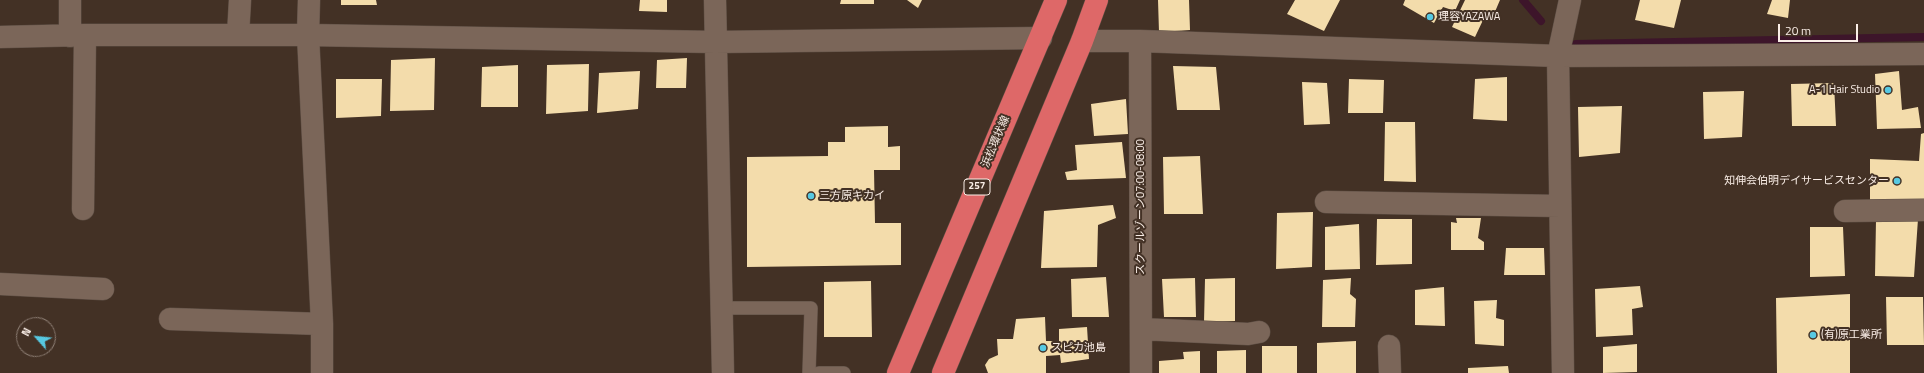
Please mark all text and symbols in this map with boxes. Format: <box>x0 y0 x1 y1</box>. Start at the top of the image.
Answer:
place label: 理容YAZAWA <box>1438 10 1500 24</box>
marker: 理容YAZAWA <box>1425 12 1435 22</box>
scale bar <box>1780 16 1860 42</box>
text: 20 m <box>1785 21 1811 40</box>
place label: A-1 Hair Studio <box>1809 83 1880 97</box>
marker: A-1 Hair Studio <box>1883 85 1893 95</box>
street label: 浜松環状線 <box>979 114 1013 170</box>
street label: スクールゾーン07:00-08:00 <box>1134 139 1148 275</box>
place label: 知伸会伯明デイサービスセンター <box>1724 174 1889 188</box>
marker: 知伸会伯明デイサービスセンター <box>1892 176 1902 186</box>
road number: 257 <box>964 179 990 195</box>
place label: 三方原キカイ <box>819 189 885 203</box>
marker: 三方原キカイ <box>806 191 816 201</box>
north arrow <box>16 317 56 357</box>
text: N <box>17 325 35 339</box>
place label: (有)原工業所 <box>1821 328 1882 342</box>
marker: (有)原工業所 <box>1808 330 1818 340</box>
place label: スピカ池島 <box>1051 341 1106 355</box>
marker: スピカ池島 <box>1038 343 1048 353</box>

